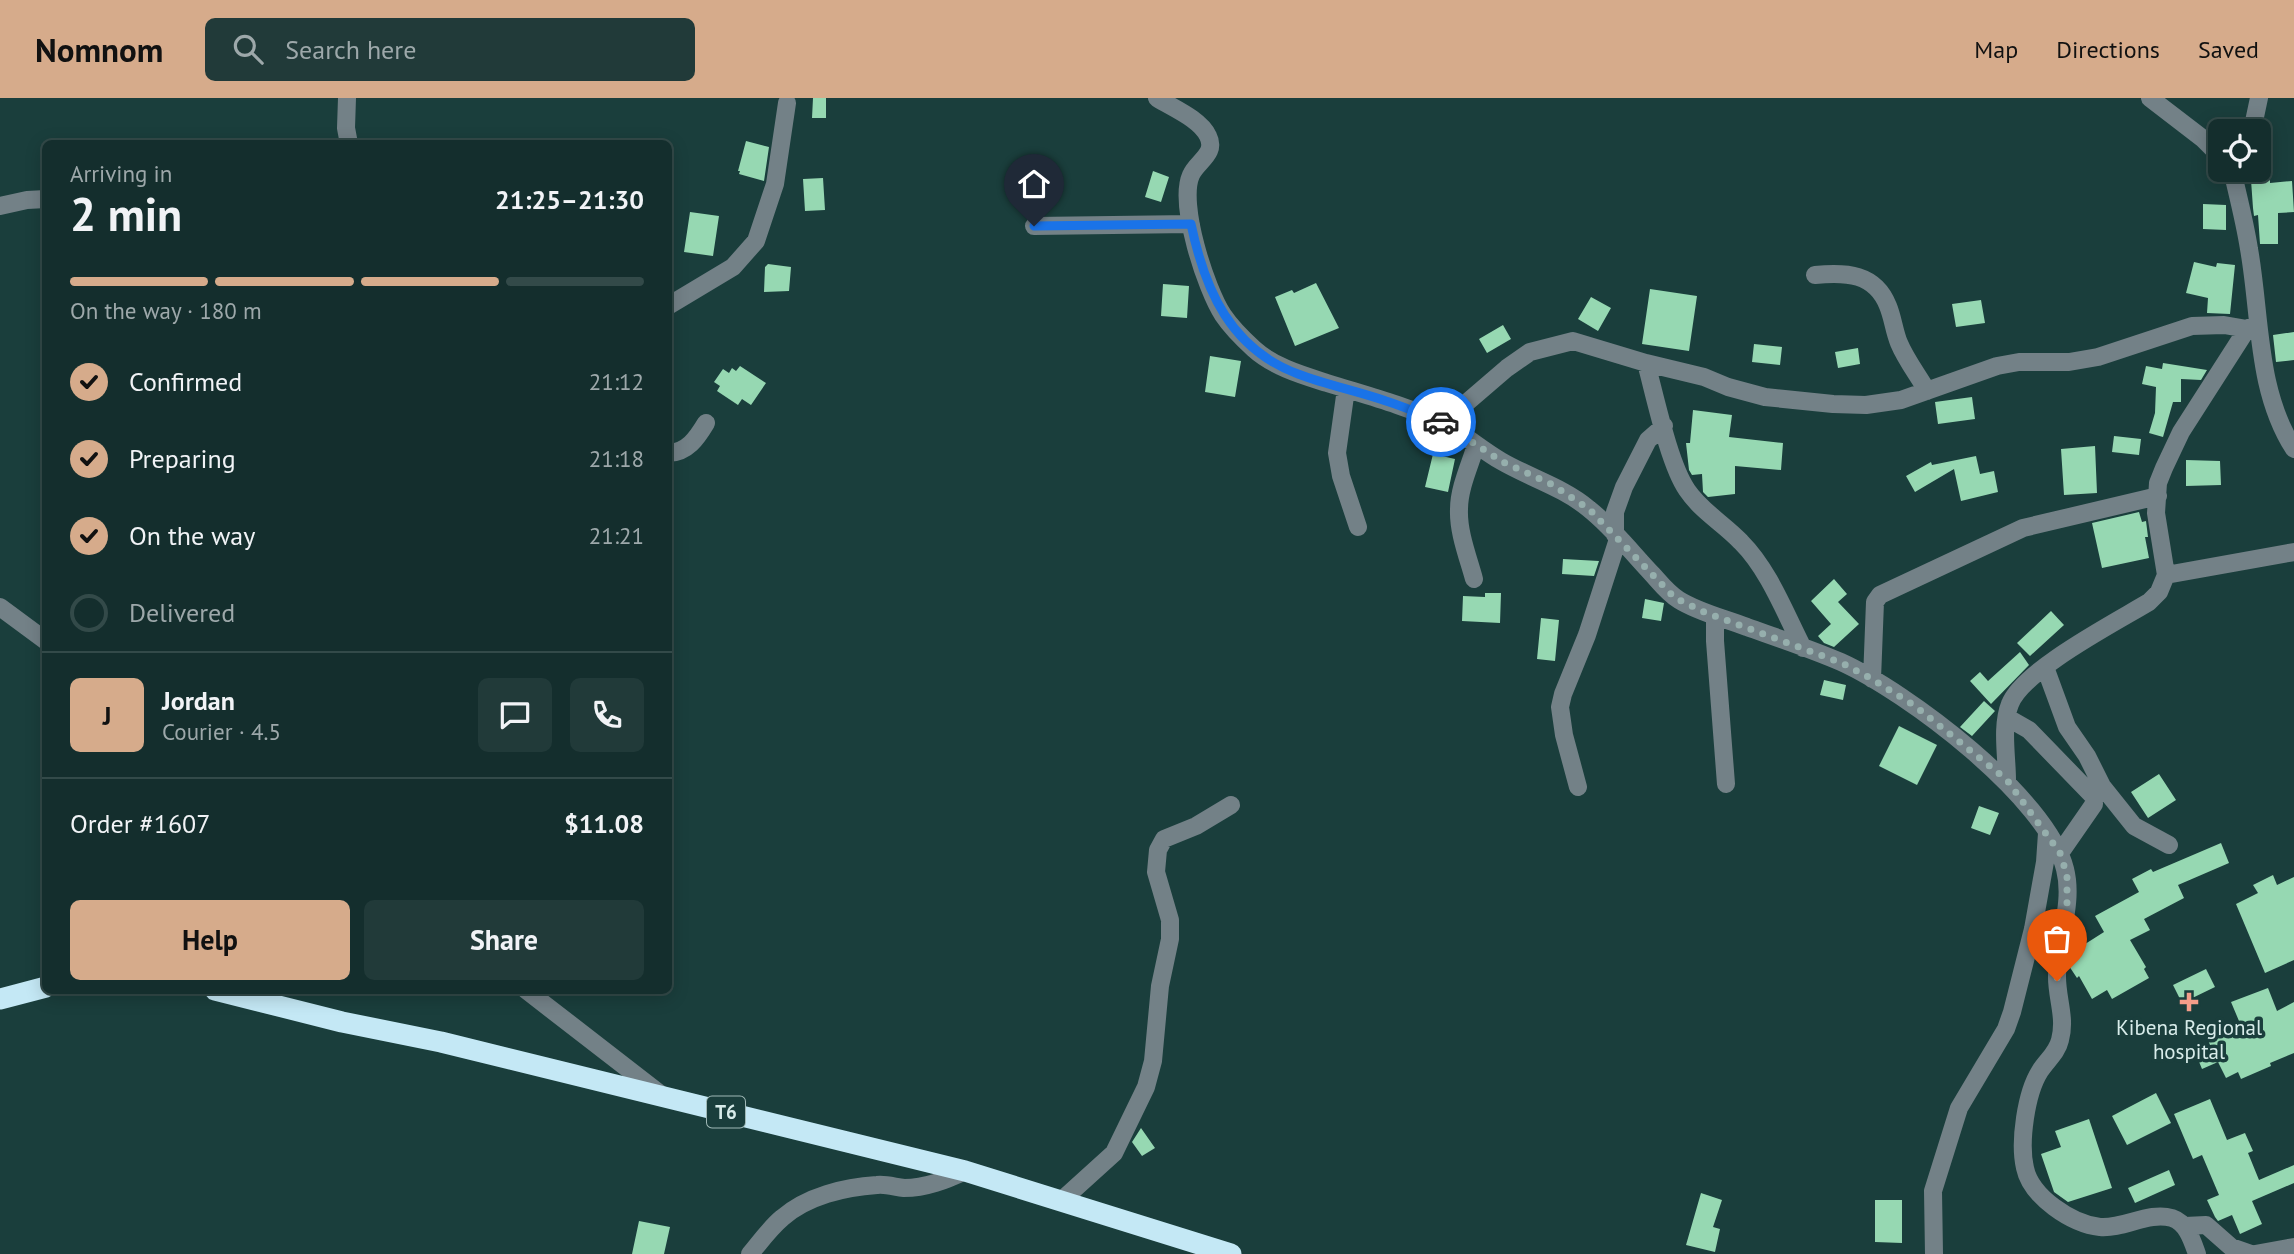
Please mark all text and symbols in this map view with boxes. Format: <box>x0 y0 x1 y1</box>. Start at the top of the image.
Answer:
search box <box>205 18 695 81</box>
text: Nomnom <box>35 28 163 71</box>
icon: search <box>229 30 267 68</box>
text: Search here <box>285 33 416 66</box>
text: Map <box>1974 34 2018 65</box>
text: Directions <box>2056 34 2160 65</box>
text: Saved <box>2198 34 2259 65</box>
map controls <box>2208 119 2271 182</box>
button: locate <box>2208 119 2271 182</box>
pin <box>1004 154 1064 226</box>
text: Arriving in <box>70 159 172 188</box>
icon: home <box>1015 165 1053 203</box>
text: 21:25–21:30 <box>495 183 644 216</box>
text: 2 min <box>70 184 182 244</box>
text: On the way · 180 m <box>70 296 262 325</box>
icon: check <box>70 363 108 401</box>
text: Confirmed <box>129 365 242 398</box>
text: 21:12 <box>589 367 644 396</box>
courier <box>1406 387 1476 457</box>
icon: car <box>1422 403 1460 441</box>
icon: check <box>70 440 108 478</box>
text: Preparing <box>129 442 236 475</box>
text: 21:18 <box>589 444 644 473</box>
icon: check <box>70 517 108 555</box>
text: On the way <box>129 519 255 552</box>
text: 21:21 <box>589 521 644 550</box>
text: Delivered <box>129 596 235 629</box>
button: chat <box>478 678 552 752</box>
button: phone <box>570 678 644 752</box>
text: Jordan <box>162 684 235 717</box>
text: J <box>103 699 111 732</box>
text: Courier · 4.5 <box>162 717 281 746</box>
text: Order #1607 <box>70 807 210 840</box>
text: $11.08 <box>564 807 644 840</box>
button: Help <box>70 900 350 980</box>
button: Share <box>364 900 644 980</box>
pin <box>2027 909 2087 981</box>
icon: bag <box>2038 920 2076 958</box>
marker: Kibena Regional hospital <box>2179 992 2199 1012</box>
place label: Kibena Regional hospital <box>2116 1014 2262 1065</box>
road number: T6 <box>707 1096 745 1128</box>

